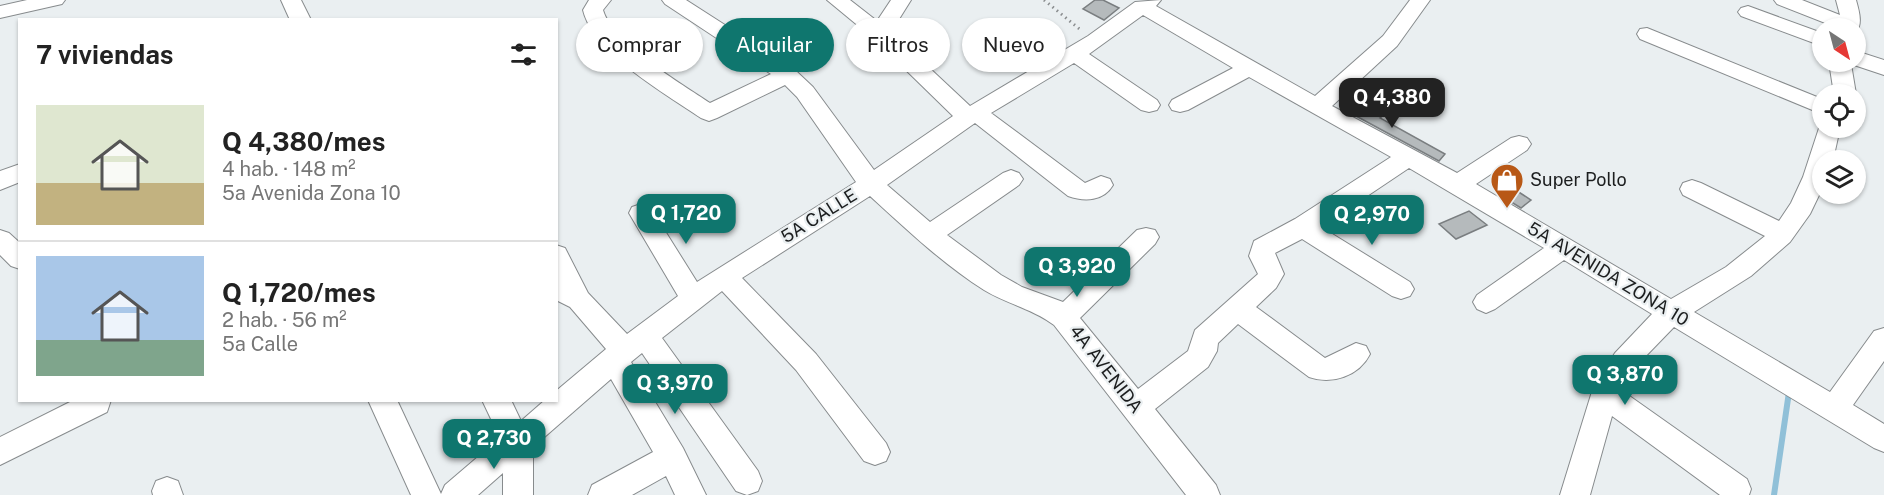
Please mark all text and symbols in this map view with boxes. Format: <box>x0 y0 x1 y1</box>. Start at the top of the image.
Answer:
chip: Comprar <box>576 18 703 72</box>
chip: Alquilar <box>715 18 834 72</box>
chip: Filtros <box>846 18 950 72</box>
chip: Nuevo <box>962 18 1066 72</box>
north arrow <box>1812 18 1866 72</box>
map controls <box>1812 18 1866 204</box>
icon: filters <box>507 38 540 71</box>
text: 7 viviendas <box>36 39 174 70</box>
pin: Q 4,380 <box>1337 78 1447 129</box>
button: locate <box>1812 84 1866 138</box>
text: Q 4,380 <box>1353 85 1431 109</box>
text: Q 4,380/mes <box>222 126 385 157</box>
icon: home <box>84 129 156 201</box>
button: layers <box>1812 150 1866 204</box>
text: 4 hab. · 148 m² <box>222 157 356 181</box>
shop icon: Super Pollo <box>1489 162 1525 209</box>
place label: Super Pollo <box>1530 169 1627 190</box>
text: 5a Avenida Zona 10 <box>222 181 401 205</box>
street label: 5A CALLE <box>777 184 861 247</box>
pin: Q 1,720 <box>631 194 741 245</box>
pin: Q 2,970 <box>1317 195 1427 246</box>
text: Q 1,720 <box>651 201 721 225</box>
text: Q 2,970 <box>1334 202 1410 226</box>
street label: 5A AVENIDA ZONA 10 <box>1524 217 1693 330</box>
pin: Q 3,920 <box>1022 247 1132 298</box>
text: Q 3,920 <box>1038 254 1116 278</box>
text: Q 1,720/mes <box>222 277 376 308</box>
icon: home <box>84 280 156 352</box>
text: 2 hab. · 56 m² <box>222 308 347 332</box>
street label: 4A AVENIDA <box>1065 320 1147 417</box>
text: 5a Calle <box>222 332 298 356</box>
pin: Q 3,870 <box>1570 355 1680 406</box>
text: Q 3,870 <box>1586 362 1664 386</box>
pin: Q 3,970 <box>620 364 730 415</box>
text: Q 3,970 <box>637 371 713 395</box>
pin: Q 2,730 <box>439 419 549 470</box>
text: Q 2,730 <box>456 426 532 450</box>

